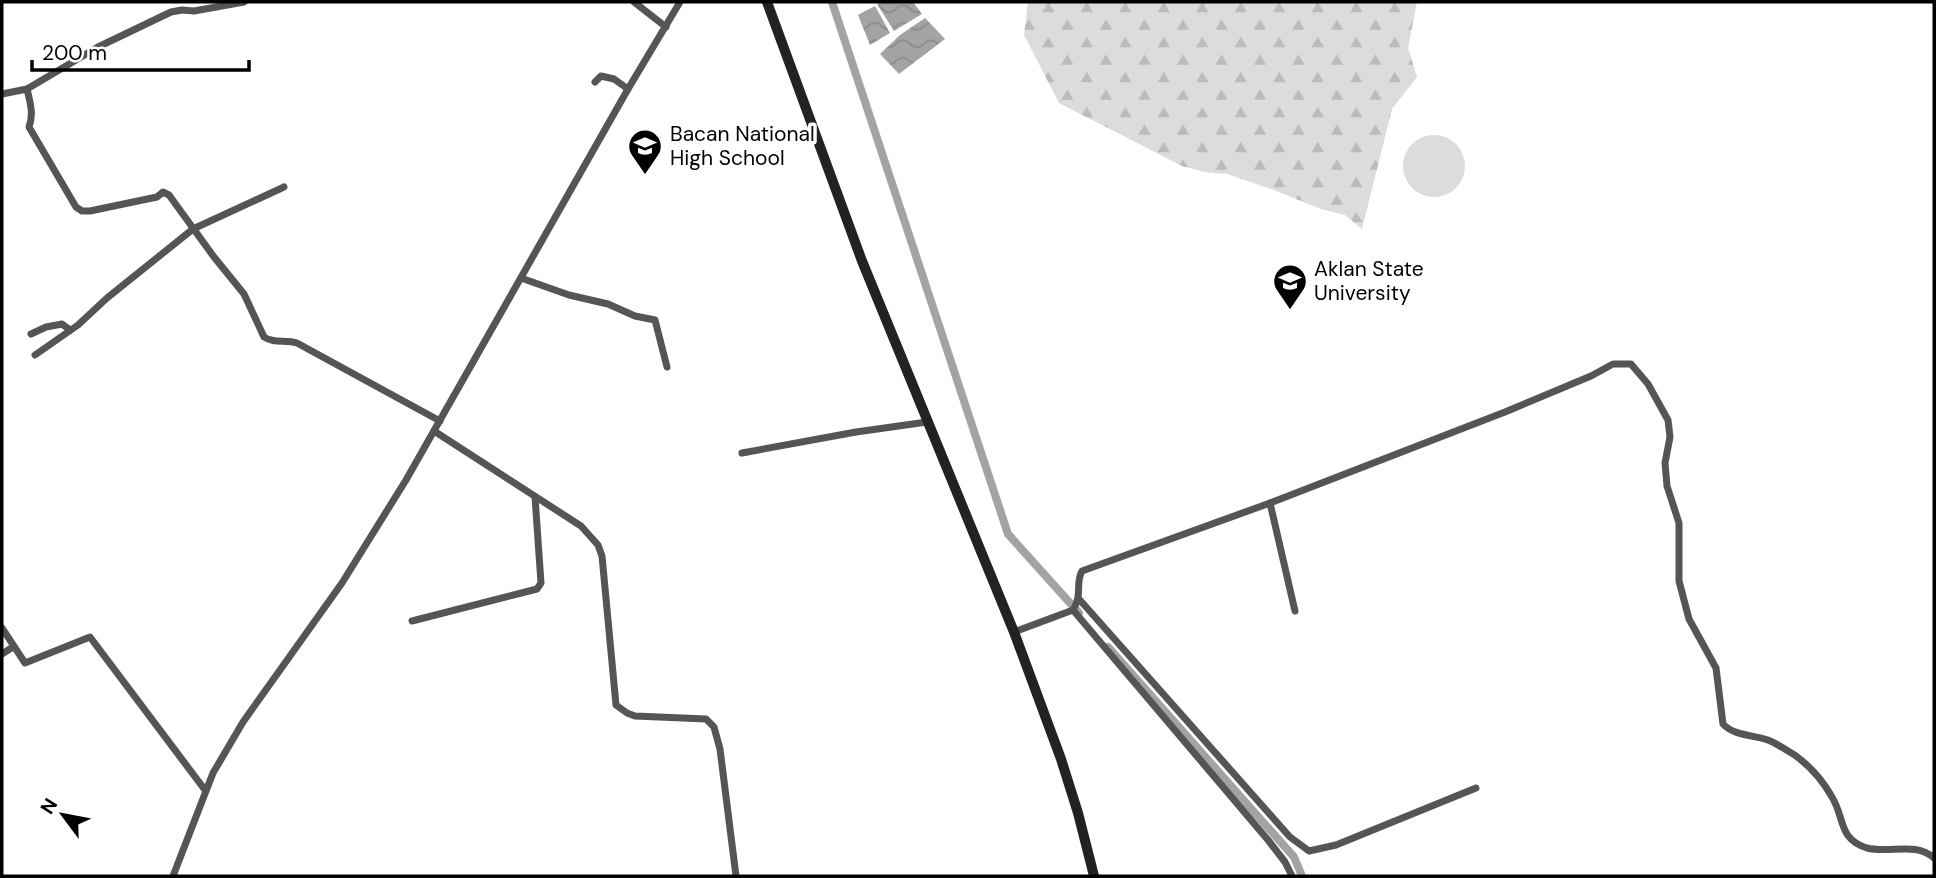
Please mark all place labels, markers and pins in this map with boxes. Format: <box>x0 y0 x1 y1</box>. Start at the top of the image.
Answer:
place label: Bacan National High School <box>670 120 815 172</box>
school or university icon: Bacan National High School <box>626 127 664 176</box>
place label: Aklan State University <box>1314 255 1424 307</box>
school or university icon: Aklan State University <box>1271 262 1309 311</box>

